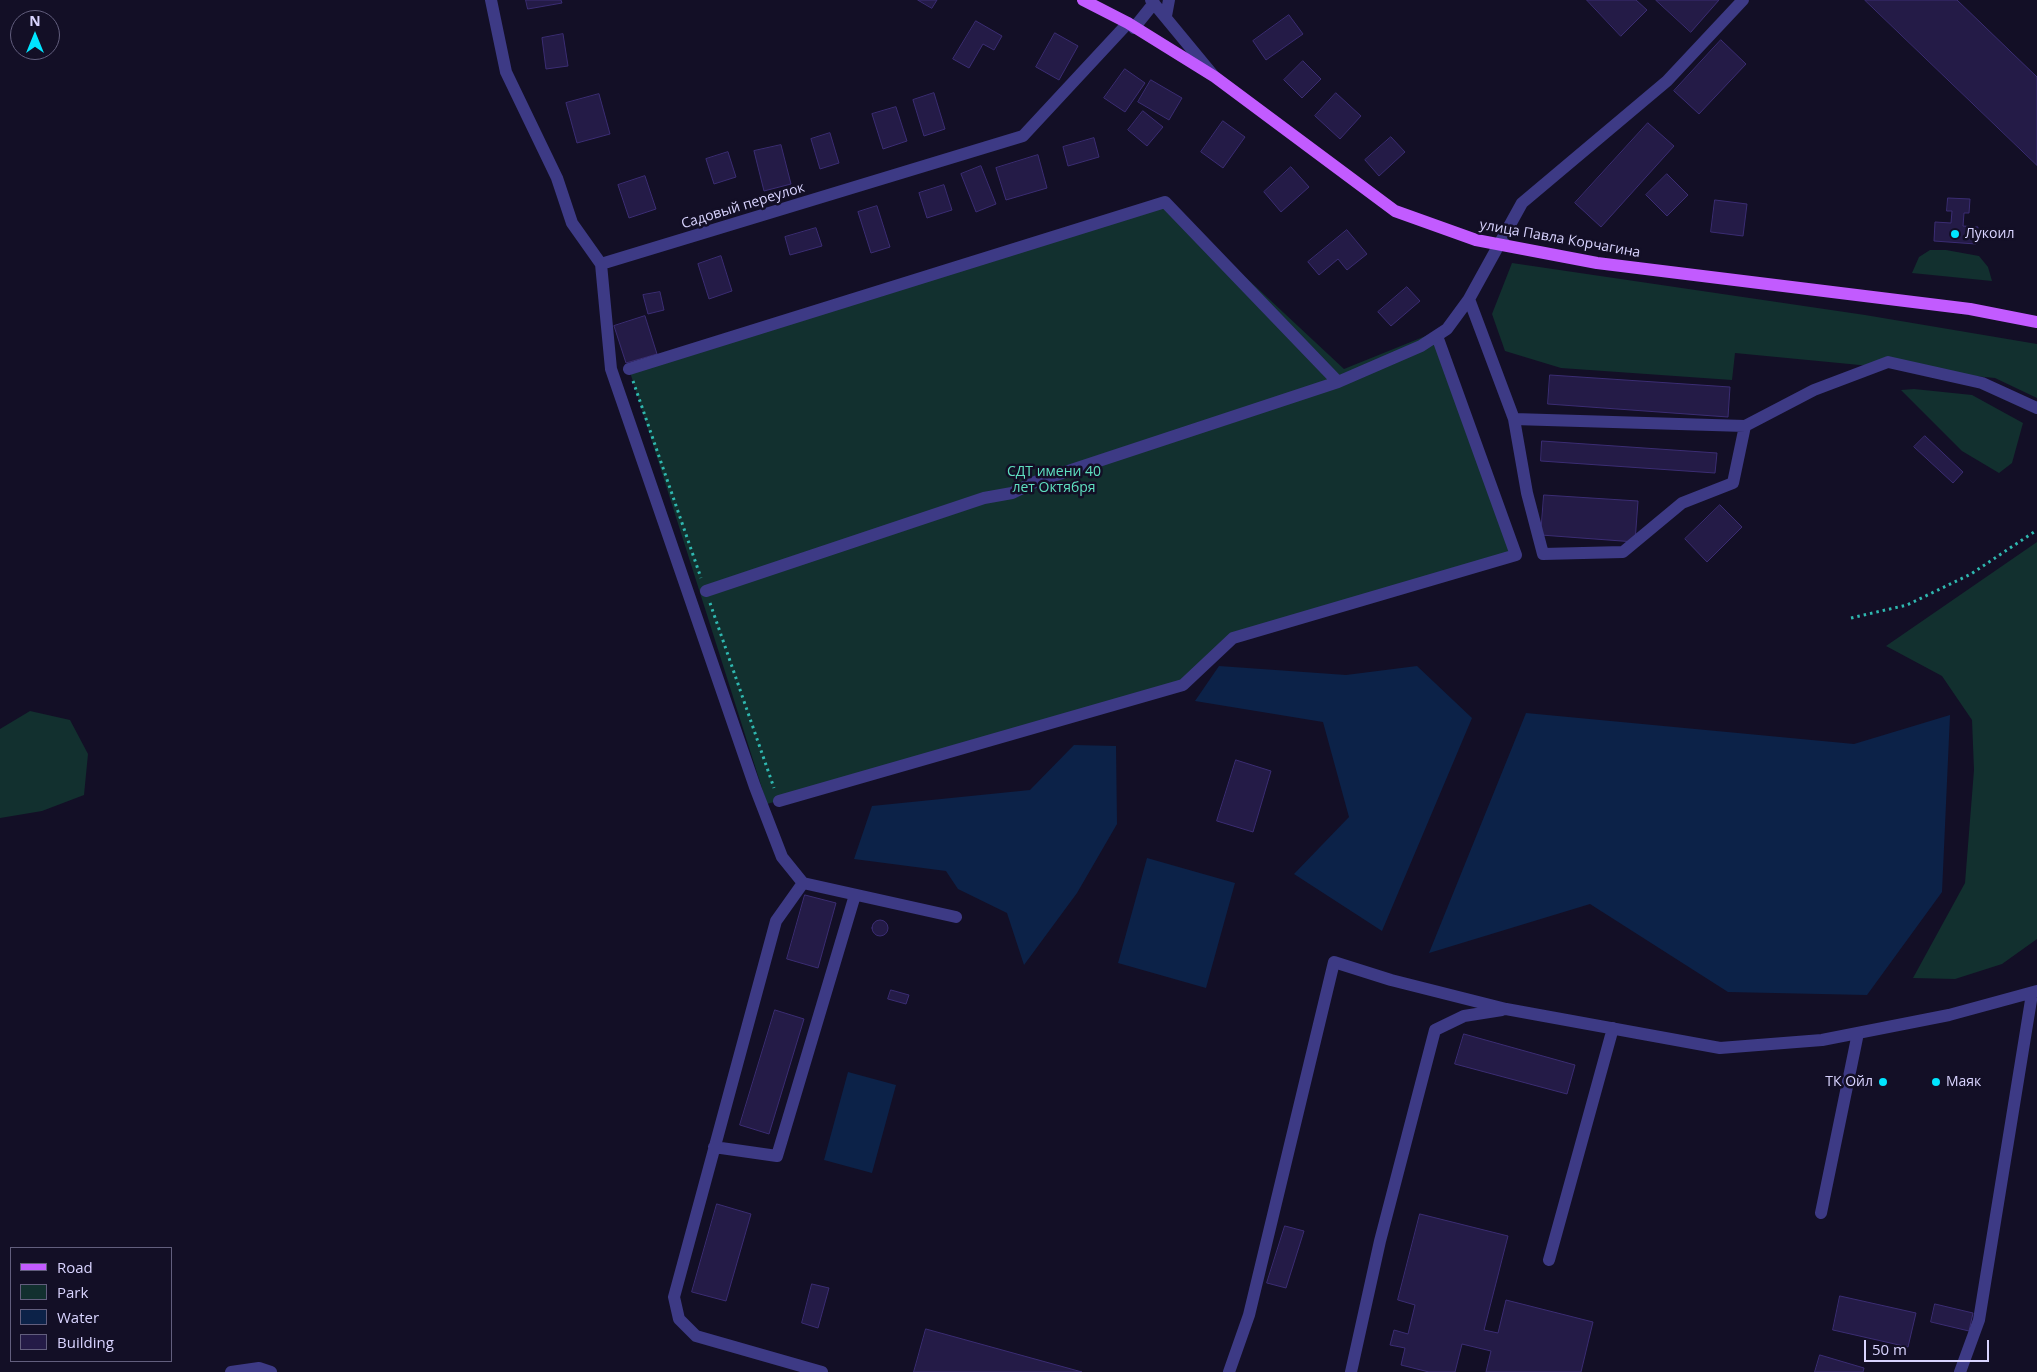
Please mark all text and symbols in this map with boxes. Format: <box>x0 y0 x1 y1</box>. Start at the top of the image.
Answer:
north arrow <box>10 10 60 60</box>
text: N <box>29 11 41 30</box>
street label: Садовый переулок <box>679 179 807 233</box>
street label: улица Павла Корчагина <box>1478 217 1642 261</box>
place label: Лукоил <box>1965 226 2014 242</box>
marker: Лукоил <box>1949 228 1961 240</box>
park label: СДТ имени 40 лет Октября <box>1007 464 1101 497</box>
place label: ТК Ойл <box>1825 1074 1873 1090</box>
place label: Маяк <box>1946 1074 1981 1090</box>
marker: ТК Ойл <box>1877 1076 1889 1088</box>
marker: Маяк <box>1930 1076 1942 1088</box>
legend <box>10 1247 172 1362</box>
text: Road <box>57 1257 93 1277</box>
text: Park <box>57 1282 88 1302</box>
text: Water <box>57 1307 99 1327</box>
scale bar <box>1867 1330 1992 1362</box>
text: Building <box>57 1332 114 1352</box>
text: 50 m <box>1872 1339 1907 1359</box>

